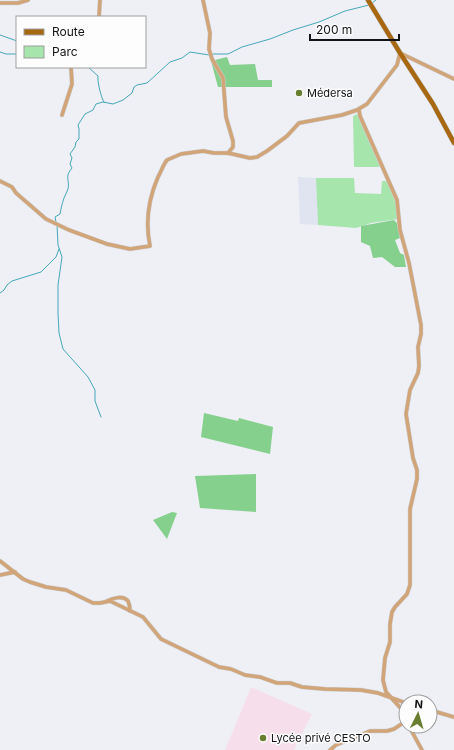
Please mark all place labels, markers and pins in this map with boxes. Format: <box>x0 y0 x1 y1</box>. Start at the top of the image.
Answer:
place label: Médersa <box>307 86 353 100</box>
marker: Médersa <box>294 88 304 98</box>
place label: Lycée privé CESTO <box>271 731 371 745</box>
marker: Lycée privé CESTO <box>258 733 268 743</box>

